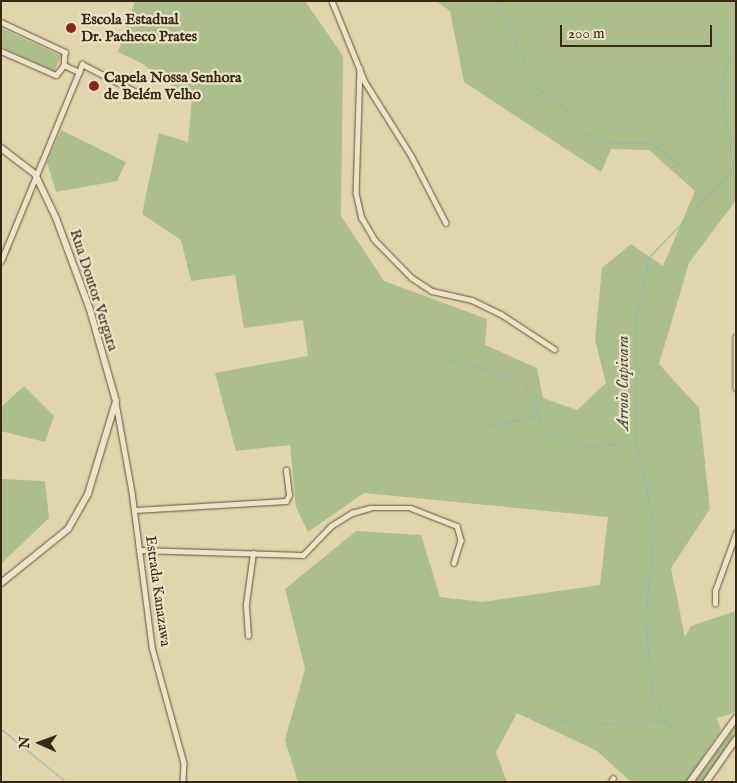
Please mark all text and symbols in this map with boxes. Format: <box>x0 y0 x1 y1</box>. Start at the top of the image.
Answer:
place label: Escola Estadual Dr. Pacheco Prates <box>81 10 197 45</box>
scale bar <box>562 15 714 47</box>
marker: Escola Estadual Dr. Pacheco Prates <box>65 22 77 34</box>
text: 200 m <box>568 24 605 43</box>
place label: Capela Nossa Senhora de Belém Velho <box>104 68 242 103</box>
marker: Capela Nossa Senhora de Belém Velho <box>88 80 100 92</box>
street label: Rua Doutor Vergara <box>66 227 122 353</box>
water label: Arroio Capivara <box>614 336 634 430</box>
street label: Estrada Kanazawa <box>141 534 175 648</box>
north arrow <box>15 718 65 768</box>
text: N <box>16 736 34 749</box>

